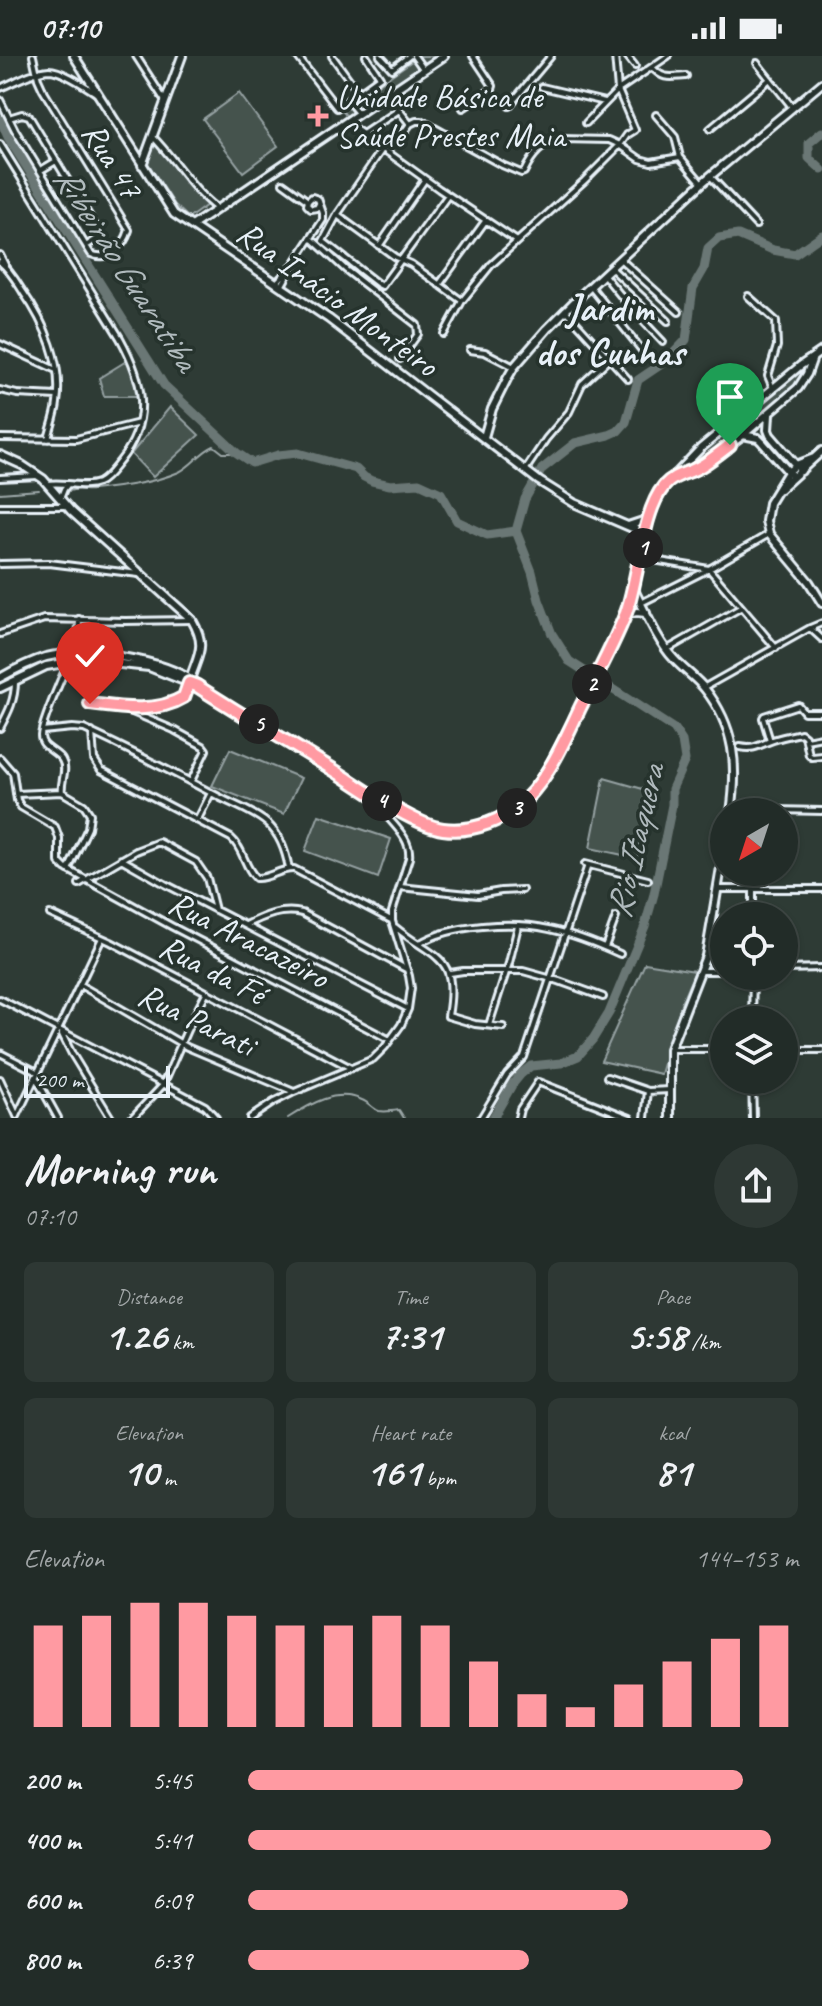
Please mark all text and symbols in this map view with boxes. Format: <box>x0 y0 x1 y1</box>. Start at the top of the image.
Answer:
text: 07:10 <box>40 9 100 47</box>
place label: Unidade Básica de Saúde Prestes Maia <box>336 75 568 157</box>
marker: Unidade Básica de Saúde Prestes Maia <box>307 105 329 127</box>
street label: Rua 47 <box>73 114 154 208</box>
water label: Ribeirão Guaratiba <box>43 158 211 383</box>
street label: Rua Inácio Monteiro <box>229 211 448 387</box>
district label: Jardim dos Cunhas <box>536 285 688 376</box>
pin <box>696 363 764 445</box>
icon: arrive <box>708 375 752 419</box>
pin: 1 <box>623 528 663 568</box>
text: 1 <box>638 534 648 562</box>
pin <box>56 622 124 704</box>
icon: check <box>68 634 112 678</box>
pin: 2 <box>572 664 612 704</box>
text: 2 <box>587 670 597 698</box>
pin: 5 <box>239 704 279 744</box>
text: 5 <box>254 710 264 738</box>
water label: Rio Itaquera <box>595 756 676 922</box>
pin: 4 <box>362 781 402 821</box>
text: 4 <box>377 787 387 815</box>
pin: 3 <box>497 788 537 828</box>
text: 3 <box>512 794 522 822</box>
north arrow <box>710 798 798 886</box>
map controls <box>710 798 798 1094</box>
street label: Rua Aracazeiro <box>162 881 338 999</box>
button: locate <box>710 902 798 990</box>
street label: Rua da Fé <box>152 924 278 1017</box>
street label: Rua Parati <box>131 973 265 1068</box>
button: layers <box>710 1006 798 1094</box>
scale bar <box>24 1062 170 1098</box>
text: 200 m <box>36 1066 83 1094</box>
text: Morning run <box>24 1142 216 1197</box>
button: share <box>714 1144 798 1228</box>
text: 07:10 <box>24 1200 76 1233</box>
text: Distance <box>116 1283 182 1311</box>
text: Time <box>394 1283 428 1311</box>
text: Pace <box>656 1283 690 1311</box>
text: 1.26 <box>104 1311 167 1361</box>
text: 7:31 <box>380 1311 442 1361</box>
text: 5:58 <box>626 1311 686 1361</box>
text: km <box>167 1328 194 1356</box>
text: /km <box>686 1328 720 1356</box>
text: Elevation <box>115 1419 183 1447</box>
text: Heart rate <box>371 1419 451 1447</box>
text: kcal <box>658 1419 688 1447</box>
text: 10 <box>122 1447 158 1497</box>
text: 161 <box>366 1447 421 1497</box>
text: 81 <box>655 1447 691 1497</box>
text: m <box>158 1464 176 1492</box>
text: bpm <box>421 1464 456 1492</box>
text: Elevation <box>24 1542 104 1575</box>
text: 144–153 m <box>695 1542 798 1575</box>
text: 200 m <box>24 1764 80 1797</box>
text: 5:45 <box>152 1764 192 1797</box>
text: 400 m <box>24 1824 80 1857</box>
text: 5:41 <box>152 1824 192 1857</box>
text: 600 m <box>24 1884 81 1917</box>
text: 6:09 <box>152 1884 192 1917</box>
text: 800 m <box>24 1944 80 1977</box>
text: 6:39 <box>152 1944 192 1977</box>

